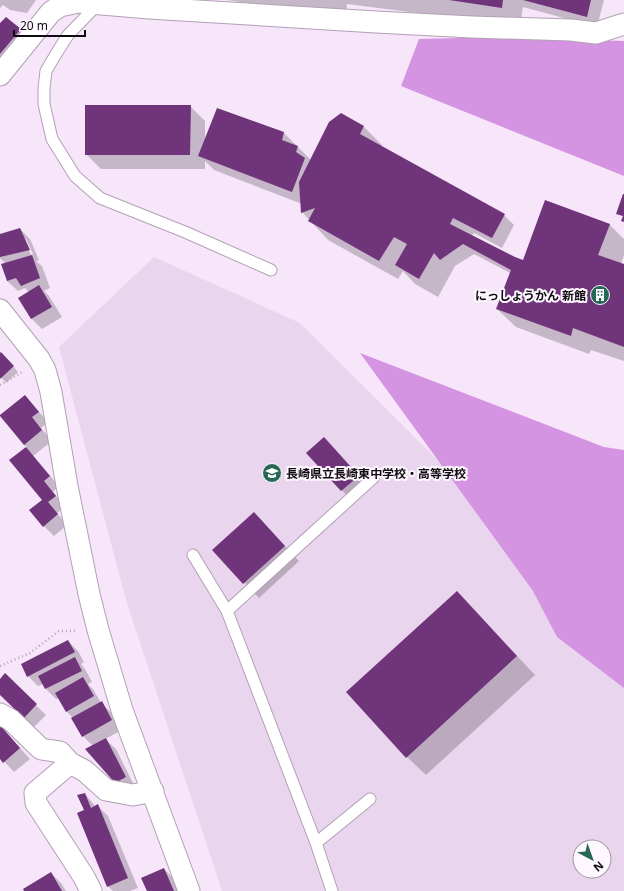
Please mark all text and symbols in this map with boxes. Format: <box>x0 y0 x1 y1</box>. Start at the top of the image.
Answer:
scale bar <box>14 12 85 38</box>
text: 20 m <box>20 17 48 34</box>
building icon: にっしょうかん 新館 <box>589 284 611 306</box>
place label: にっしょうかん 新館 <box>475 287 586 304</box>
school or university icon: 長崎県立長崎東中学校・高等学校 <box>261 462 283 484</box>
place label: 長崎県立長崎東中学校・高等学校 <box>286 465 466 482</box>
north arrow <box>572 839 612 879</box>
text: N <box>591 858 607 876</box>

